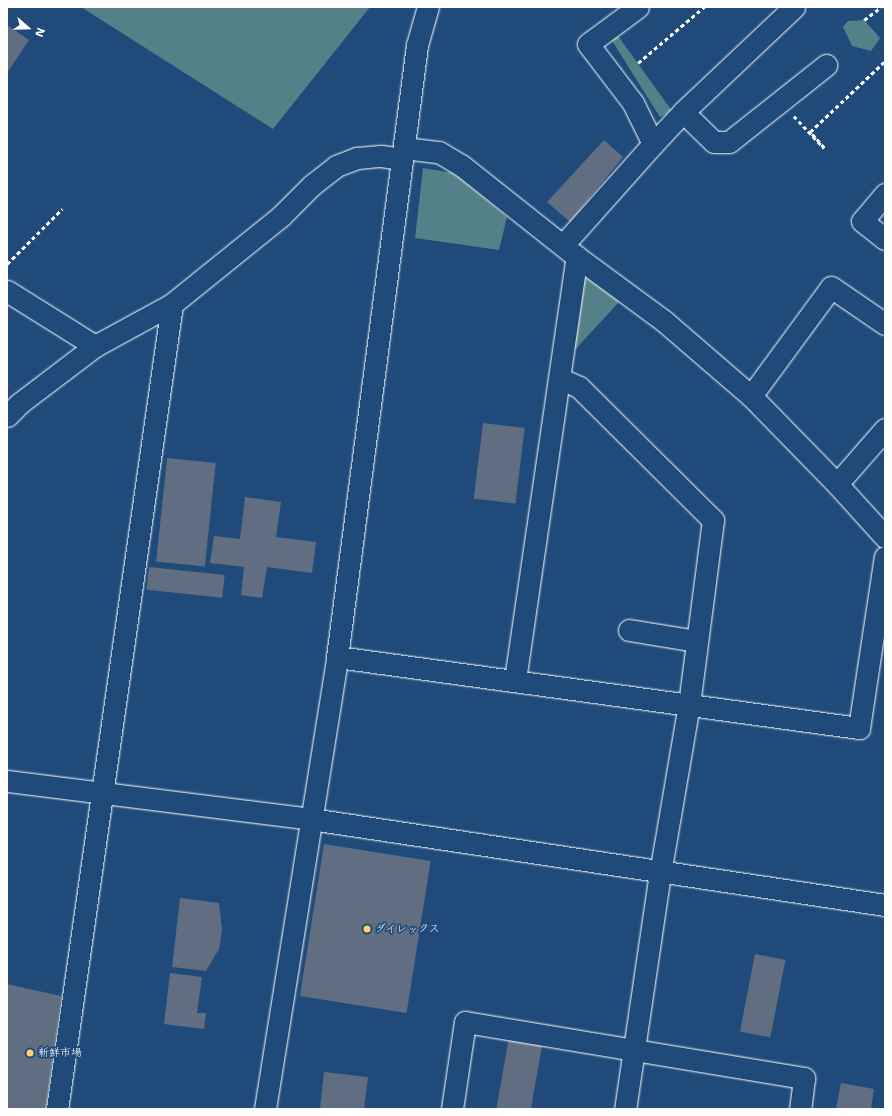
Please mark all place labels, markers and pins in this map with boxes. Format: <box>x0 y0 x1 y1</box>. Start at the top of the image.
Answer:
place label: ダイレックス <box>375 922 441 936</box>
marker: ダイレックス <box>362 924 372 934</box>
place label: 新鮮市場 <box>38 1046 82 1060</box>
marker: 新鮮市場 <box>25 1048 35 1058</box>

